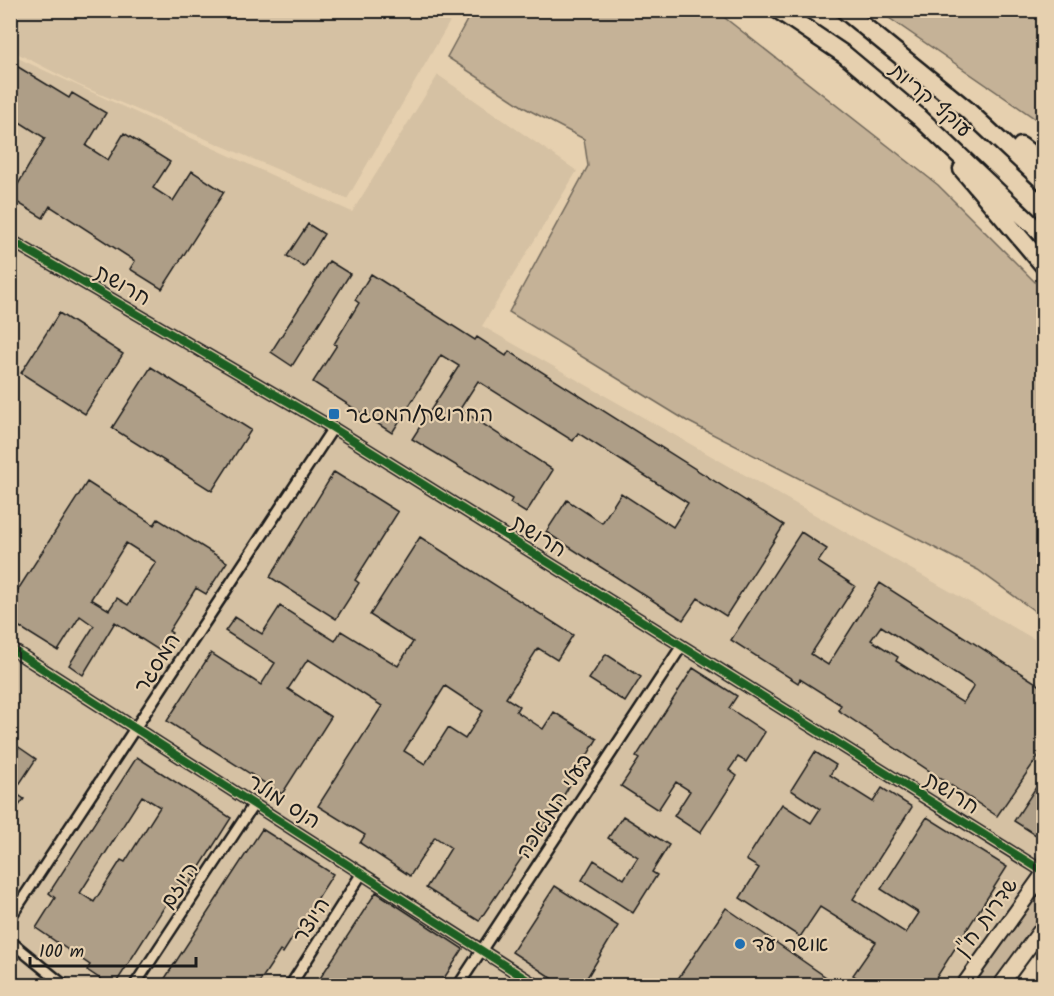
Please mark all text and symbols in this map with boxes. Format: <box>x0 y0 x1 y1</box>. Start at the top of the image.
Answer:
street label: עוקף קריות <box>880 54 979 146</box>
street label: חרושת <box>88 257 156 316</box>
place label: החרושת/המסגר <box>346 399 493 432</box>
marker: החרושת/המסגר <box>327 407 341 421</box>
street label: חרושת <box>504 507 572 567</box>
street label: המסגר <box>126 627 190 701</box>
street label: בעלי המלאכה <box>509 748 602 866</box>
street label: חרושת <box>917 764 985 824</box>
street label: הנס מולר <box>240 766 326 838</box>
street label: היוזם <box>153 856 208 916</box>
street label: שדרות ח"ן <box>947 871 1027 964</box>
street label: היוצר <box>285 891 339 950</box>
place label: אושר עד <box>752 929 829 962</box>
scale bar <box>30 930 196 968</box>
marker: אושר עד <box>733 937 747 951</box>
text: 100 m <box>39 938 84 967</box>

